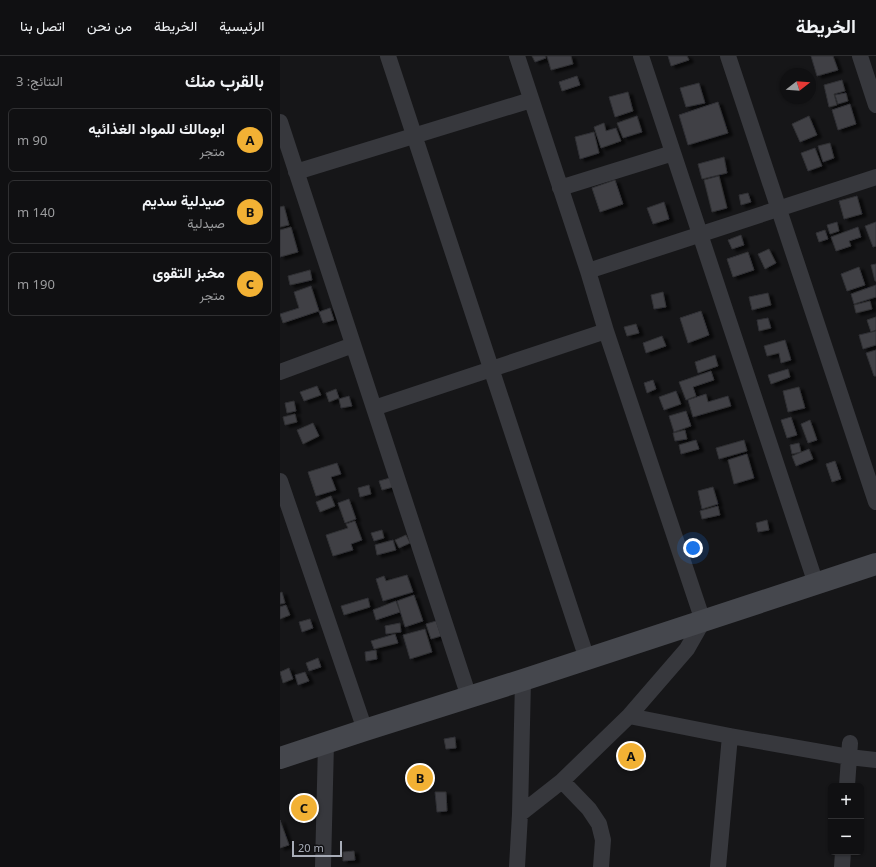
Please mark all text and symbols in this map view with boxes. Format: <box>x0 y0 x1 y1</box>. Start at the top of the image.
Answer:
text: الخريطة <box>796 13 856 39</box>
text: اتصل بنا <box>20 16 65 35</box>
text: من نحن <box>87 16 132 35</box>
text: الخريطة <box>154 16 197 35</box>
text: الرئيسية <box>219 16 265 35</box>
north arrow <box>780 68 816 104</box>
text: بالقرب منك <box>185 69 264 92</box>
text: النتائج: 3 <box>16 72 63 90</box>
text: ابومالك للمواد الغذائيه <box>88 118 225 138</box>
text: 90 m <box>17 131 47 149</box>
text: A <box>246 131 255 149</box>
text: متجر <box>200 142 225 160</box>
text: صيدلية سديم <box>142 190 225 210</box>
text: 140 m <box>17 203 55 221</box>
text: B <box>246 203 254 221</box>
text: صيدلية <box>187 214 225 232</box>
text: مخبز التقوى <box>152 262 225 282</box>
text: 190 m <box>17 275 55 293</box>
text: C <box>246 275 254 293</box>
text: متجر <box>200 286 225 304</box>
your location <box>683 538 703 558</box>
pin: A <box>618 741 644 771</box>
pin: B <box>407 763 433 793</box>
map controls <box>828 783 864 855</box>
button: + <box>828 783 864 819</box>
pin: C <box>291 793 317 823</box>
button: − <box>828 819 864 855</box>
scale bar <box>292 839 342 858</box>
text: 20 m <box>298 840 324 855</box>

